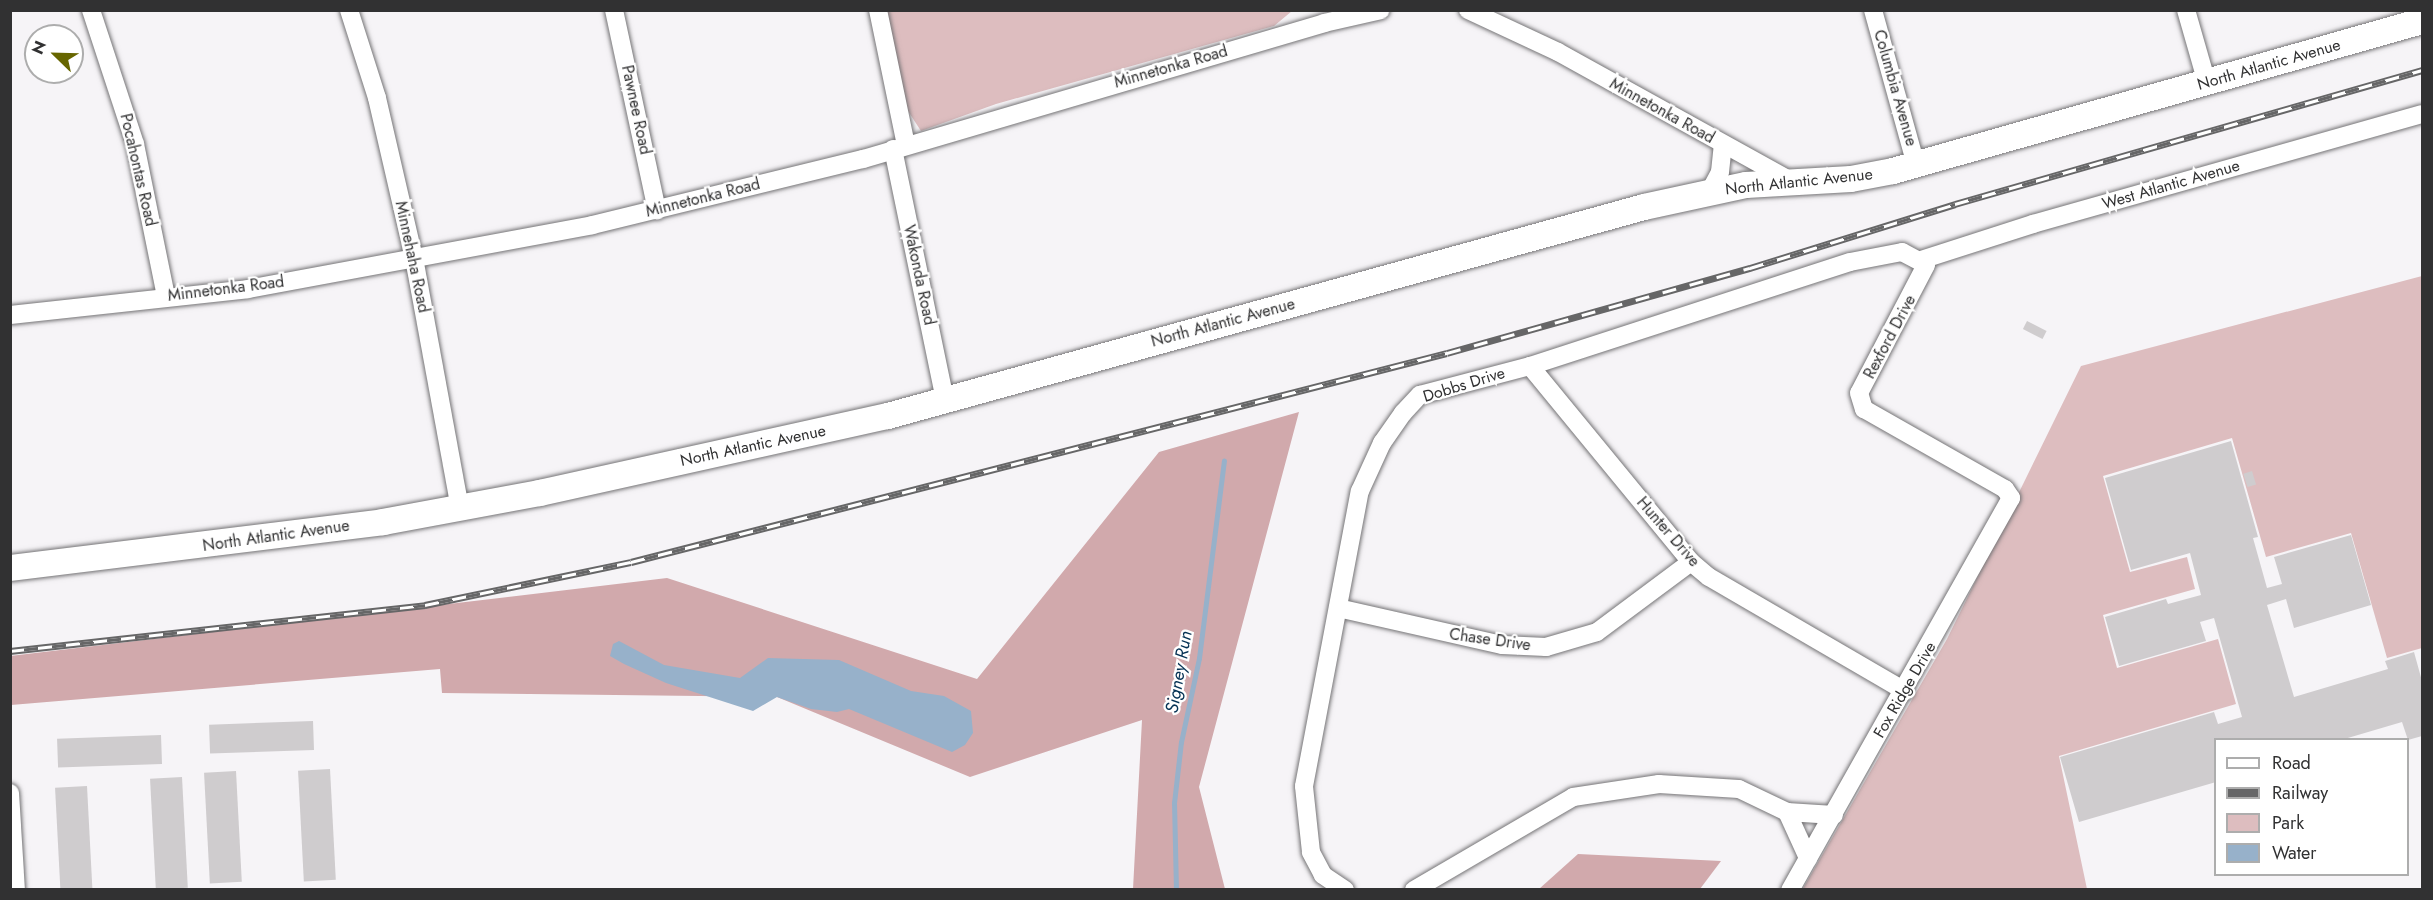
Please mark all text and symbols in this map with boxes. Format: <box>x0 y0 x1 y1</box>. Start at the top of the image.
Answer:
north arrow <box>24 24 84 84</box>
street label: Columbia Avenue <box>1869 28 1921 148</box>
street label: North Atlantic Avenue <box>2195 35 2343 95</box>
text: N <box>26 37 52 58</box>
street label: Minnetonka Road <box>1112 42 1230 92</box>
street label: Pawnee Road <box>617 64 655 156</box>
street label: Minnetonka Road <box>1606 74 1718 148</box>
street label: Pocahontas Road <box>116 112 160 228</box>
street label: West Atlantic Avenue <box>2100 156 2242 214</box>
street label: North Atlantic Avenue <box>1724 165 1874 199</box>
street label: Minnetonka Road <box>644 175 762 221</box>
street label: Minnehaha Road <box>391 199 433 315</box>
street label: Wakonda Road <box>899 223 939 327</box>
street label: Minnetonka Road <box>167 272 285 306</box>
street label: Rexford Drive <box>1860 292 1920 382</box>
street label: North Atlantic Avenue <box>1149 295 1297 351</box>
street label: Dobbs Drive <box>1421 363 1507 407</box>
street label: North Atlantic Avenue <box>679 421 827 471</box>
street label: Hunter Drive <box>1632 493 1704 571</box>
street label: North Atlantic Avenue <box>201 516 351 556</box>
street label: Chase Drive <box>1448 625 1532 655</box>
water label: Signey Run <box>1161 629 1197 715</box>
street label: Fox Ridge Drive <box>1870 639 1940 741</box>
legend <box>2214 738 2409 876</box>
text: Road <box>2272 750 2311 776</box>
text: Railway <box>2272 780 2328 806</box>
text: Park <box>2272 810 2304 836</box>
text: Water <box>2272 840 2316 866</box>

